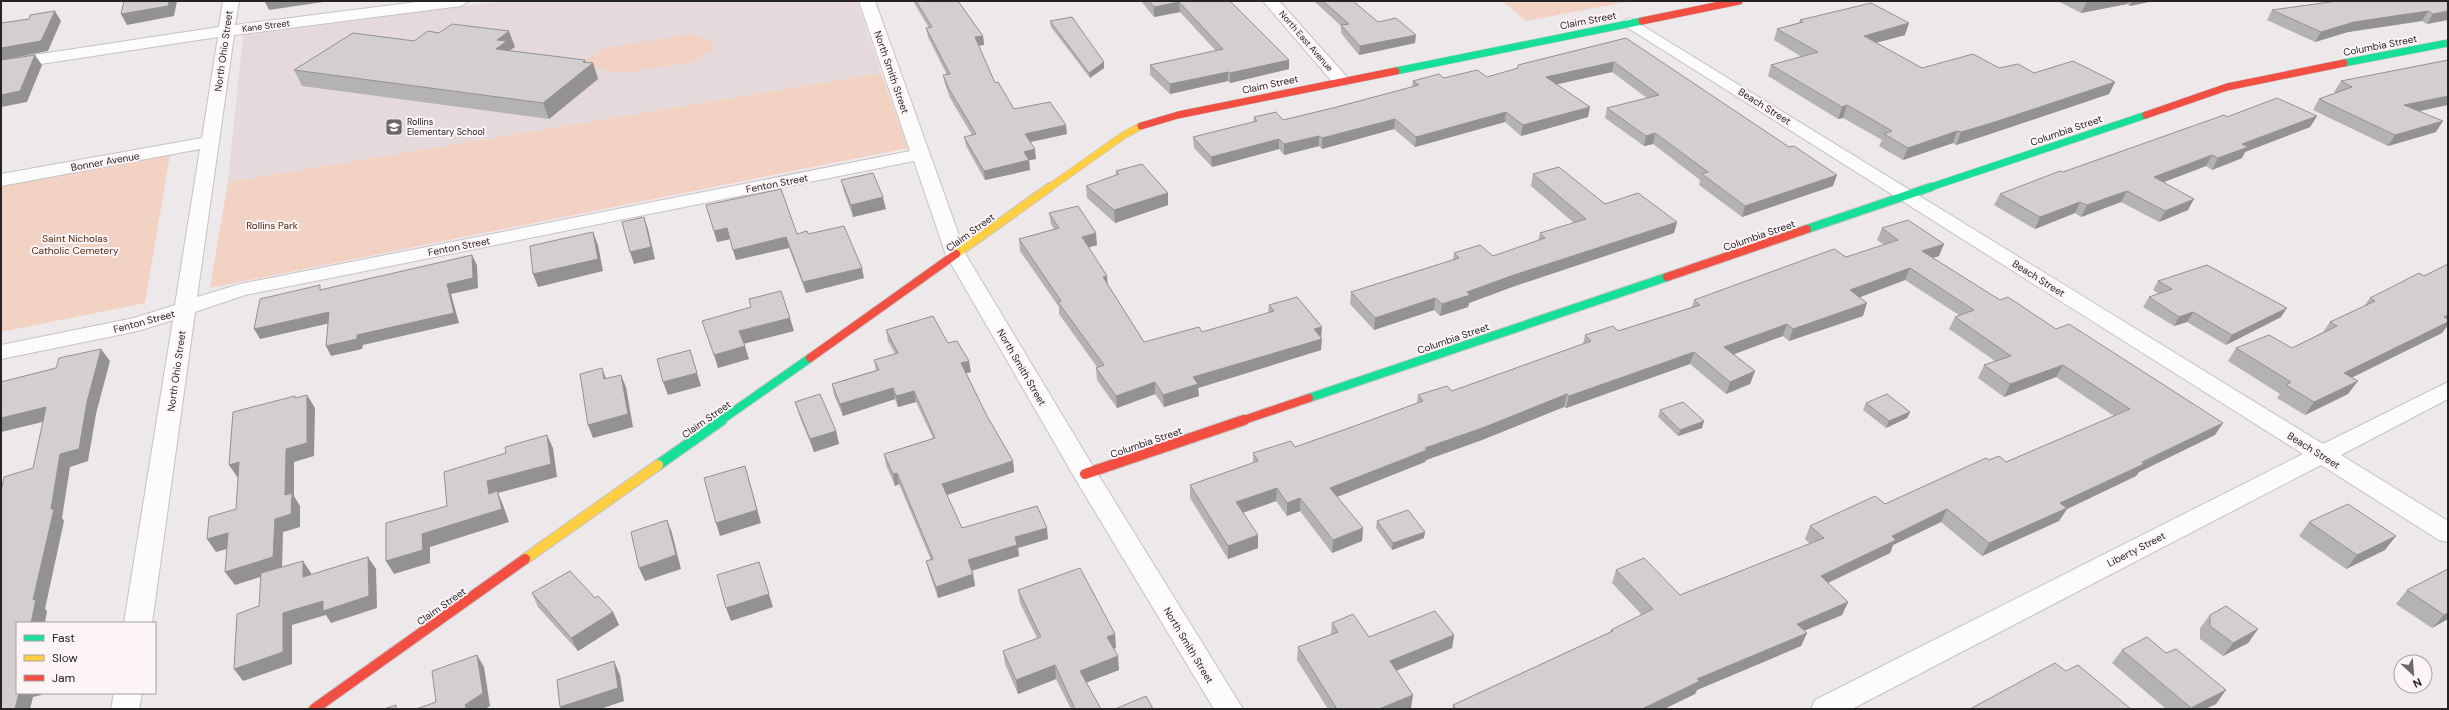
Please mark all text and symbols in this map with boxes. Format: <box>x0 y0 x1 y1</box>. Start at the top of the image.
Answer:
street label: North East Avenue <box>1276 8 1336 74</box>
street label: Claim Street <box>1559 9 1617 32</box>
street label: North Ohio Street <box>211 10 236 92</box>
street label: Kane Street <box>241 17 291 35</box>
street label: North Smith Street <box>871 29 912 115</box>
street label: Columbia Street <box>2342 32 2418 59</box>
street label: Claim Street <box>1241 72 1299 97</box>
street label: Beach Street <box>1736 85 1794 128</box>
street label: Columbia Street <box>2029 112 2104 149</box>
place label: Rollins Elementary School <box>407 116 485 138</box>
school or university icon: Rollins Elementary School <box>384 117 404 137</box>
street label: Bonner Avenue <box>70 149 141 174</box>
street label: Fenton Street <box>745 171 809 196</box>
street label: Claim Street <box>943 210 997 254</box>
street label: Columbia Street <box>1722 217 1797 254</box>
park label: Rollins Park <box>246 219 298 232</box>
park label: Saint Nicholas Catholic Cemetery <box>31 232 119 257</box>
street label: Fenton Street <box>427 234 491 259</box>
street label: Beach Street <box>2010 257 2068 300</box>
street label: Fenton Street <box>112 307 176 336</box>
street label: Columbia Street <box>1416 320 1491 357</box>
street label: North Smith Street <box>994 326 1049 408</box>
street label: North Ohio Street <box>164 330 189 412</box>
street label: Claim Street <box>679 398 733 441</box>
street label: Columbia Street <box>1109 424 1184 461</box>
street label: Beach Street <box>2285 429 2343 472</box>
street label: Liberty Street <box>2105 529 2168 570</box>
street label: Claim Street <box>414 585 468 628</box>
street label: North Smith Street <box>1161 605 1216 686</box>
legend <box>16 622 156 694</box>
text: Fast <box>52 630 75 646</box>
text: Slow <box>52 650 78 666</box>
north arrow <box>2393 654 2433 694</box>
text: Jam <box>52 670 75 686</box>
text: N <box>2411 675 2424 691</box>

